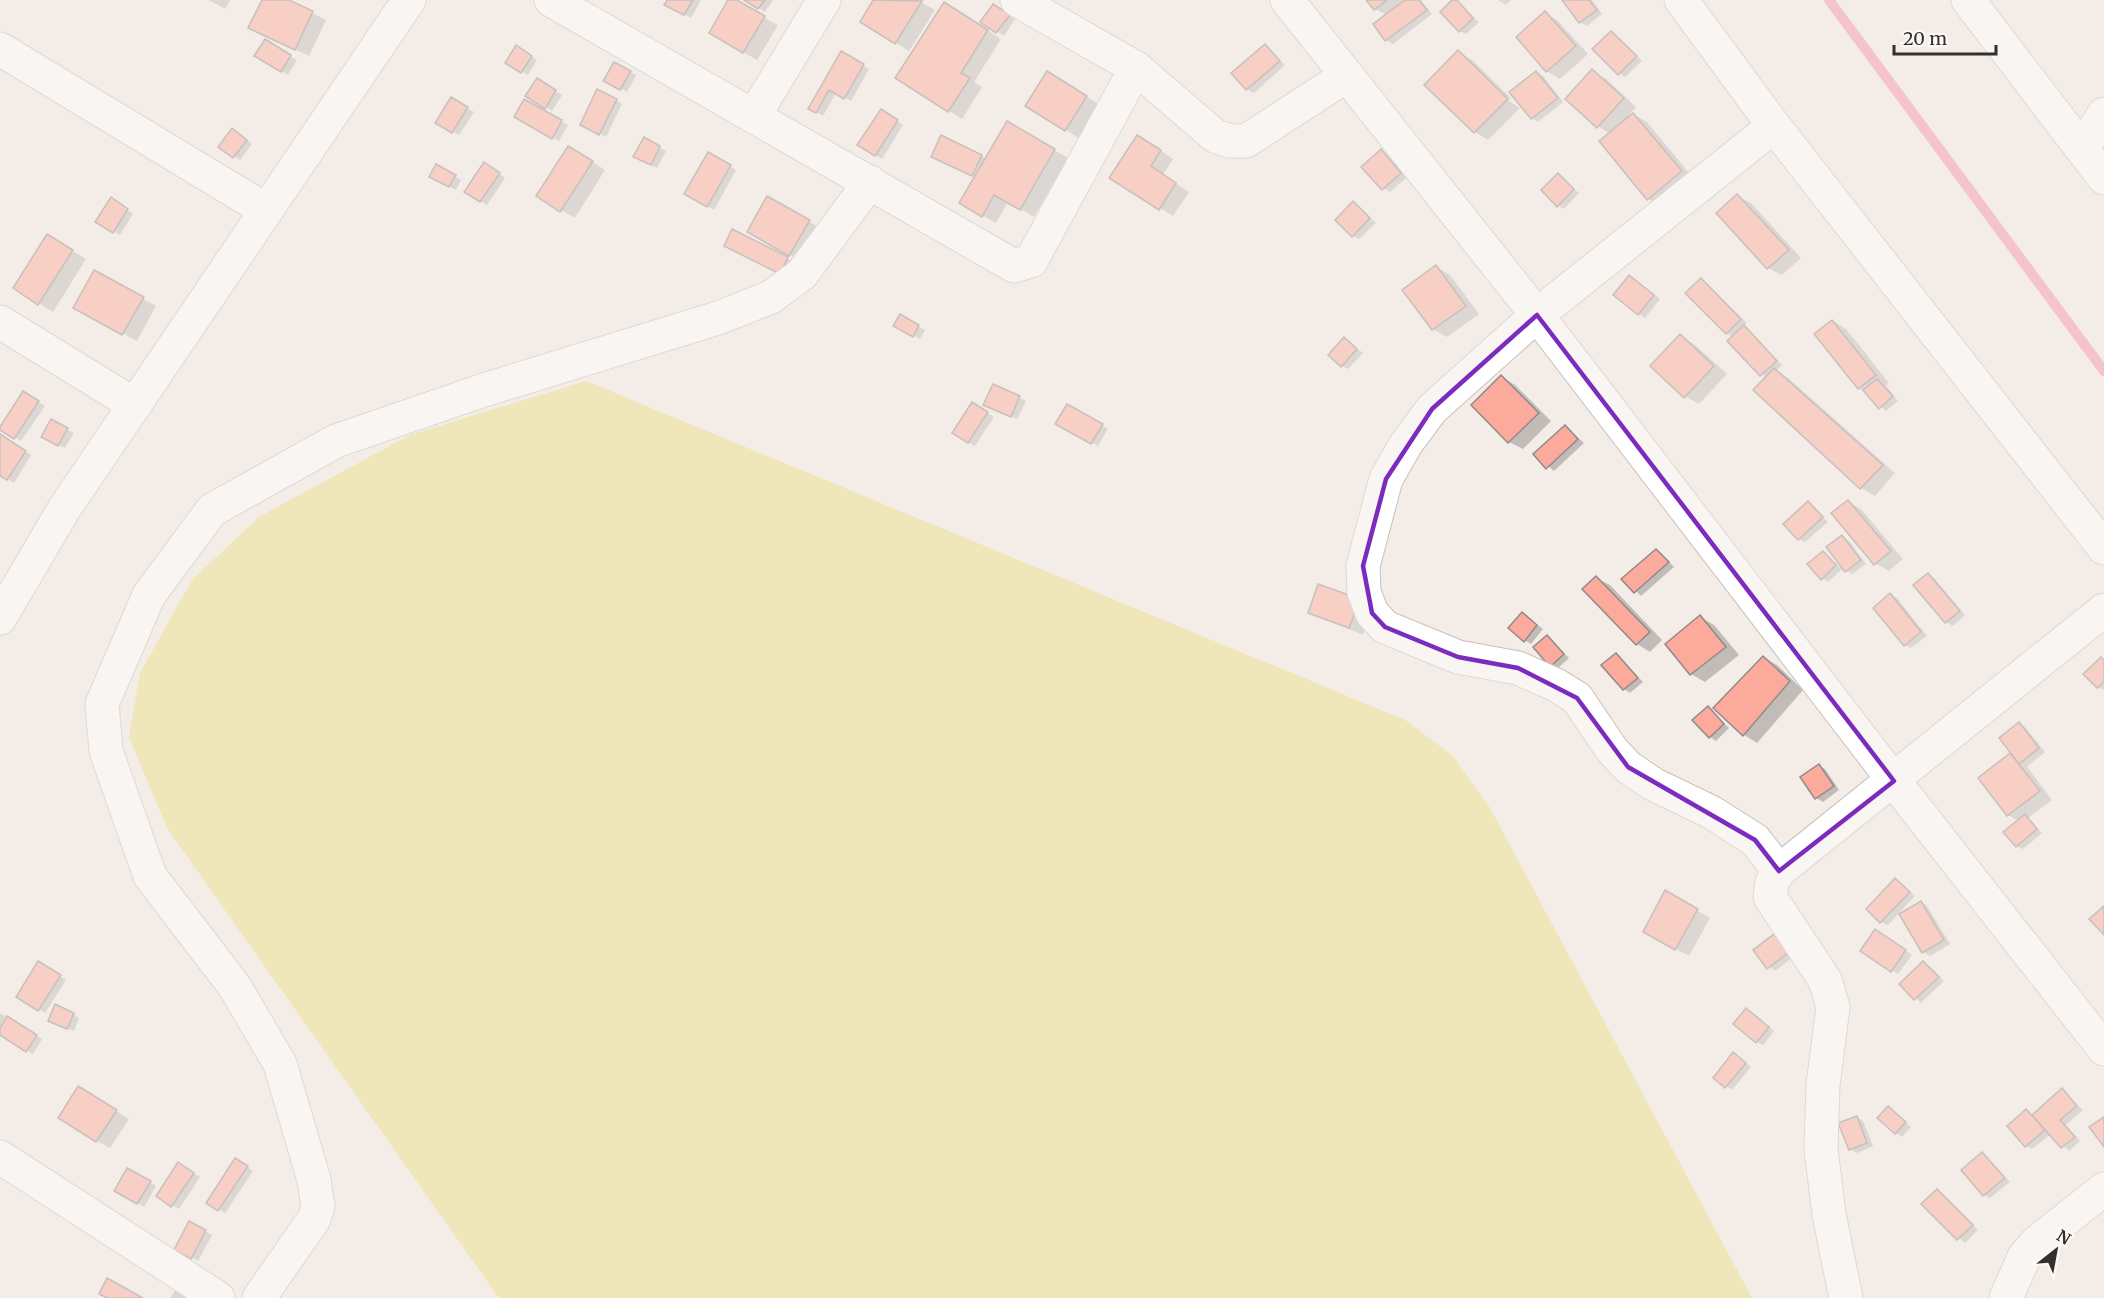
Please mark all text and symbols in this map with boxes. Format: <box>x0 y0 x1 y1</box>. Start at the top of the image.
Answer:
scale bar <box>1894 18 1996 56</box>
text: 20 m <box>1903 27 1947 50</box>
north arrow <box>2026 1220 2086 1280</box>
text: N <box>2053 1225 2075 1249</box>

